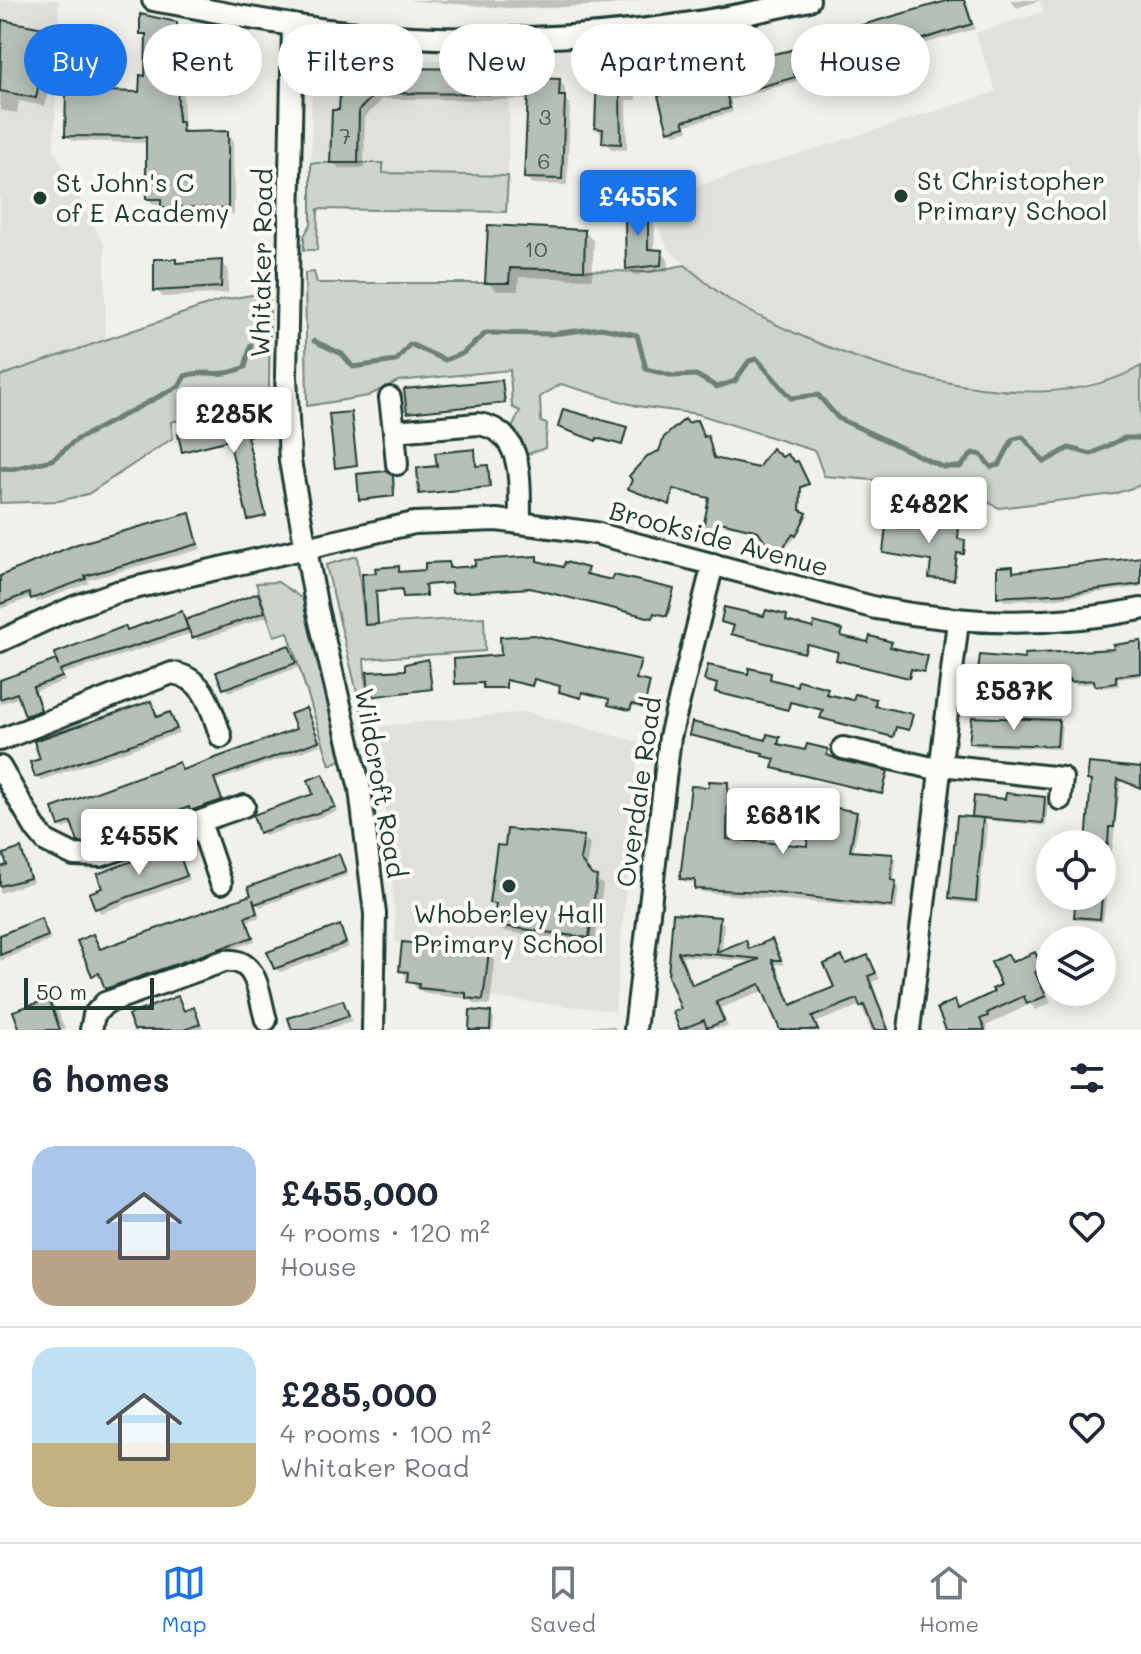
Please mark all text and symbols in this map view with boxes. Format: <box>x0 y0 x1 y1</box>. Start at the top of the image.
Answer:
chip: Buy <box>24 24 127 96</box>
chip: Rent <box>143 24 262 96</box>
chip: Filters <box>278 24 423 96</box>
chip: New <box>439 24 555 96</box>
chip: Apartment <box>571 24 775 96</box>
chip: House <box>791 24 930 96</box>
house number: 3 <box>539 102 552 131</box>
house number: 7 <box>339 121 351 150</box>
house number: 6 <box>537 146 551 175</box>
place label: St Christopher Primary School <box>917 163 1108 227</box>
place label: St John's C of E Academy <box>56 165 229 229</box>
street label: Whitaker Road <box>242 168 280 358</box>
pin: £455K <box>582 170 694 238</box>
text: £455K <box>598 179 678 213</box>
marker: St Christopher Primary School <box>892 187 910 205</box>
marker: St John's C of E Academy <box>31 189 49 207</box>
house number: 10 <box>524 234 548 263</box>
pin: £285K <box>178 387 290 455</box>
text: £285K <box>194 396 274 430</box>
pin: £482K <box>873 477 985 545</box>
text: £482K <box>889 486 969 520</box>
street label: Brookside Avenue <box>606 492 832 584</box>
pin: £587K <box>958 664 1070 732</box>
text: £587K <box>974 673 1054 707</box>
street label: Wildcroft Road <box>348 685 414 880</box>
street label: Overdale Road <box>608 694 668 889</box>
pin: £681K <box>727 788 839 856</box>
text: £681K <box>745 797 821 831</box>
pin: £455K <box>83 809 195 877</box>
text: £455K <box>99 818 179 852</box>
map controls <box>1036 830 1116 1006</box>
button: locate <box>1036 830 1116 910</box>
marker: Whoberley Hall Primary School <box>500 877 518 895</box>
place label: Whoberley Hall Primary School <box>414 896 604 960</box>
button: layers <box>1036 926 1116 1006</box>
scale bar <box>24 974 154 1010</box>
text: 50 m <box>36 977 87 1006</box>
text: 6 homes <box>32 1056 170 1101</box>
icon: filters <box>1065 1056 1109 1100</box>
text: £455,000 <box>280 1170 438 1215</box>
icon: home <box>96 1178 192 1274</box>
icon: heart <box>1065 1204 1109 1248</box>
text: 4 rooms · 120 m² <box>280 1215 490 1249</box>
text: House <box>280 1249 357 1283</box>
text: £285,000 <box>280 1371 437 1416</box>
icon: home <box>96 1379 192 1475</box>
icon: heart <box>1065 1405 1109 1449</box>
text: 4 rooms · 100 m² <box>280 1416 491 1450</box>
text: Whitaker Road <box>280 1450 469 1484</box>
tab: Map <box>162 1561 207 1638</box>
tab: Saved <box>530 1561 596 1638</box>
tab: Home <box>919 1561 979 1638</box>

